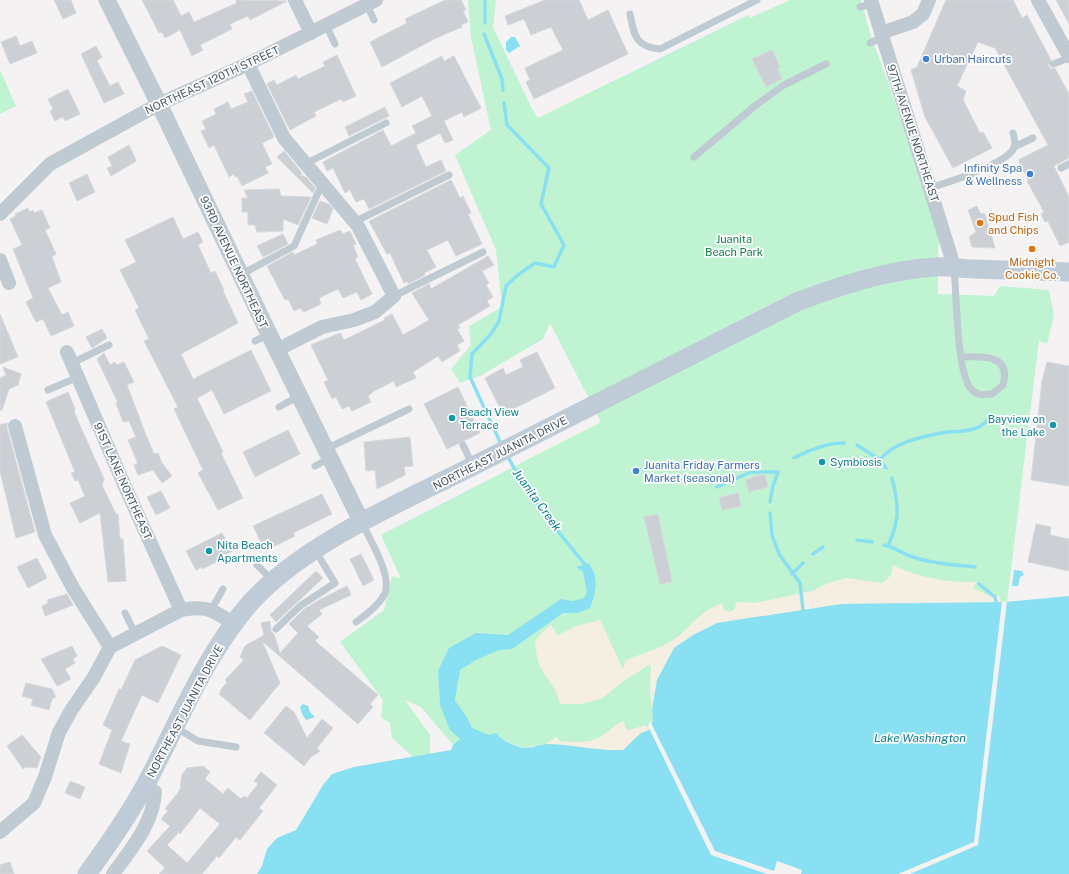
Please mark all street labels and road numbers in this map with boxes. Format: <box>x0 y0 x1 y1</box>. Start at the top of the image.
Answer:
street label: NORTHEAST 120TH STREET <box>143 43 281 116</box>
street label: 97TH AVENUE NORTHEAST <box>885 63 941 204</box>
street label: 93RD AVENUE NORTHEAST <box>198 194 270 330</box>
street label: NORTHEAST JUANITA DRIVE <box>431 414 569 492</box>
street label: 91ST LANE NORTHEAST <box>92 421 154 542</box>
street label: NORTHEAST JUANITA DRIVE <box>145 642 225 779</box>

